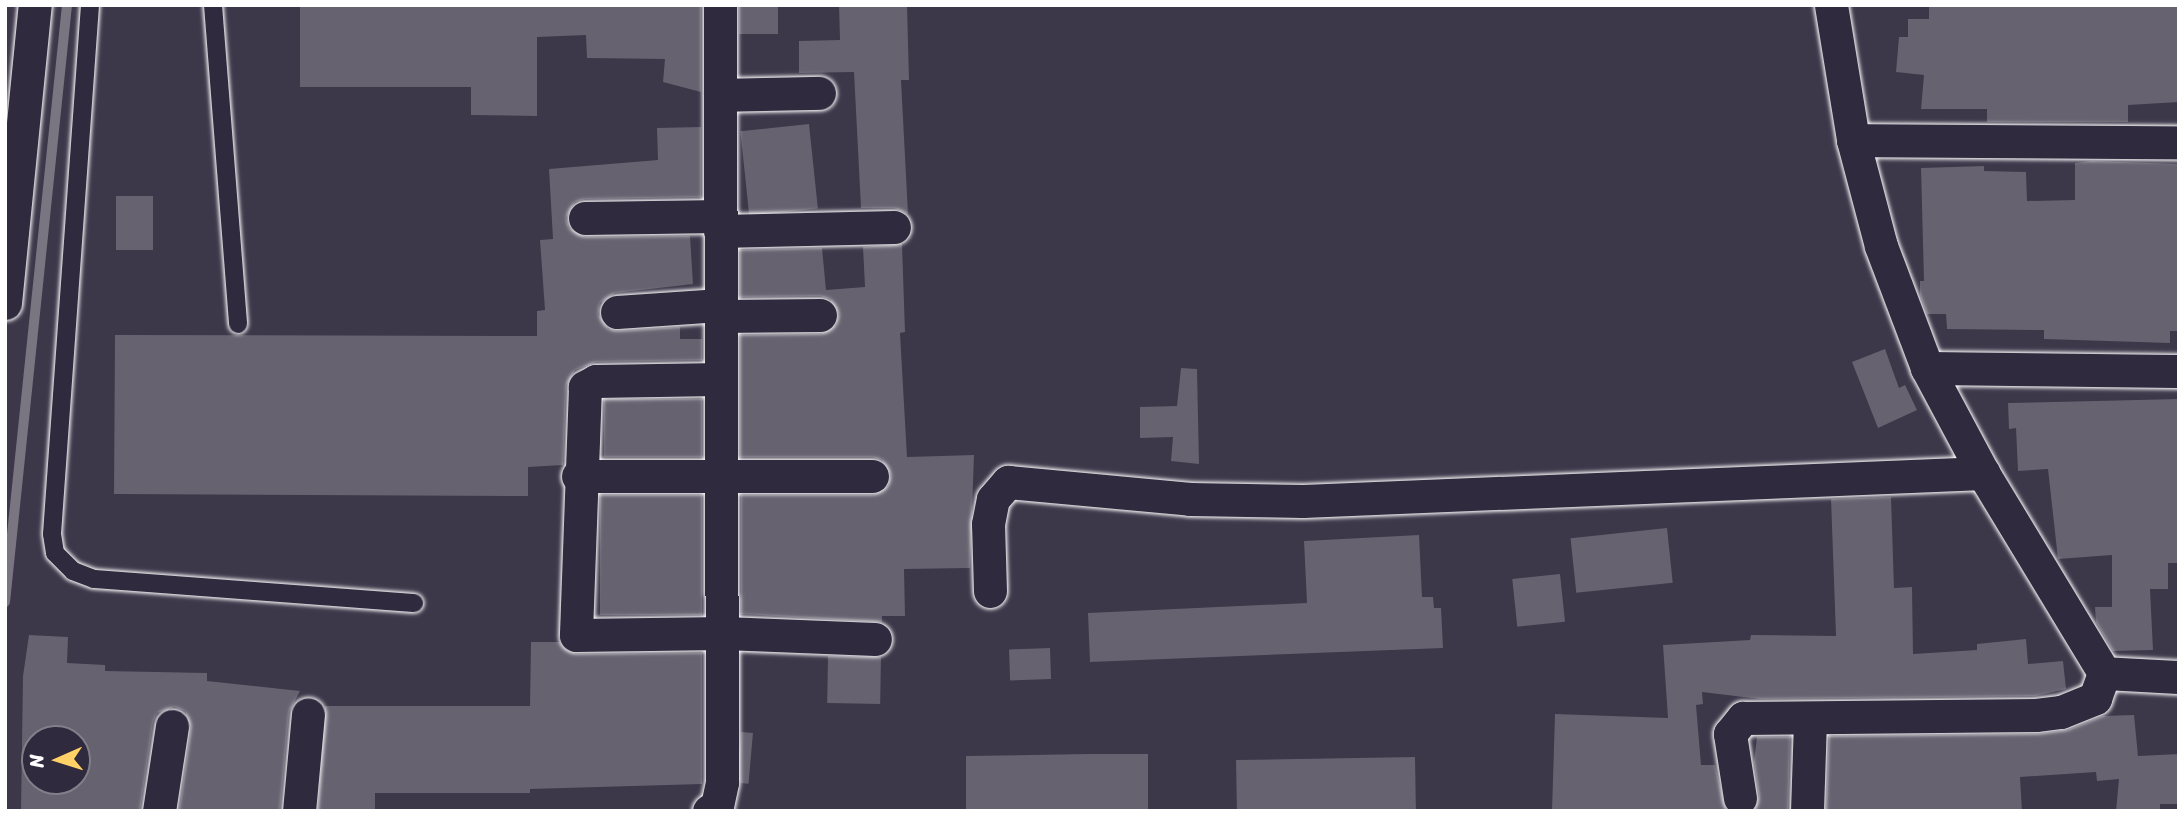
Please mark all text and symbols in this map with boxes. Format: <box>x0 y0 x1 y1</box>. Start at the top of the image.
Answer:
north arrow <box>21 725 91 795</box>
text: N <box>20 754 53 768</box>

